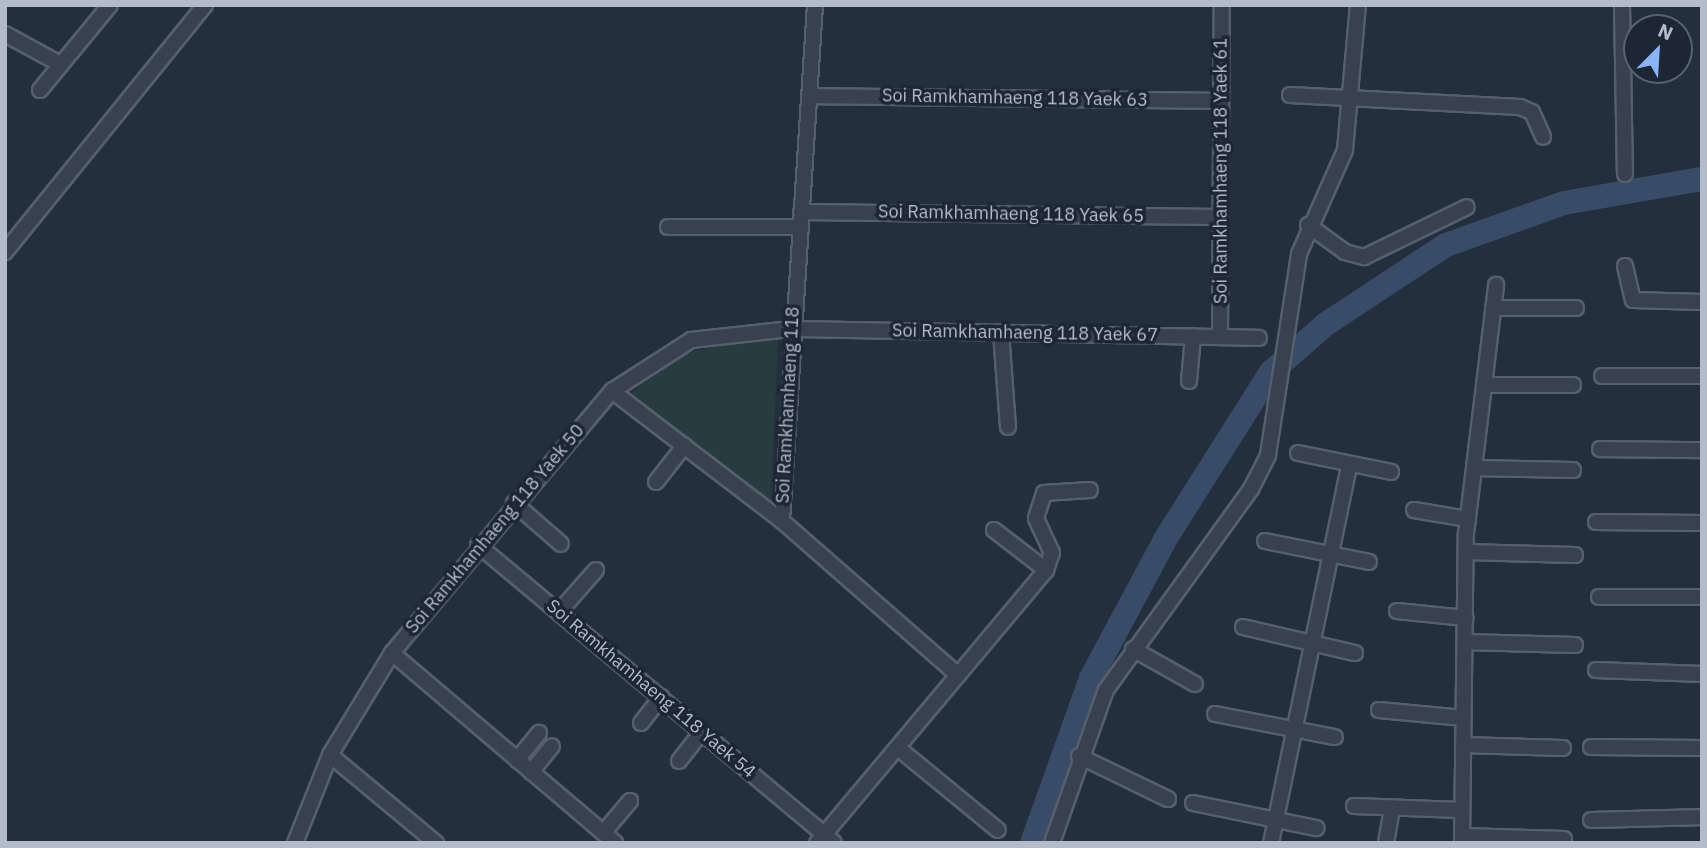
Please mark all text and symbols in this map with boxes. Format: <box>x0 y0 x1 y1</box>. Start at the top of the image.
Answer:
north arrow <box>1623 14 1693 84</box>
text: N <box>1655 18 1677 45</box>
street label: Soi Ramkhamhaeng 118 Yaek 61 <box>1210 38 1232 304</box>
street label: Soi Ramkhamhaeng 118 Yaek 63 <box>882 85 1148 111</box>
street label: Soi Ramkhamhaeng 118 Yaek 65 <box>878 201 1144 227</box>
street label: Soi Ramkhamhaeng 118 <box>772 306 804 504</box>
street label: Soi Ramkhamhaeng 118 Yaek 67 <box>892 320 1158 346</box>
street label: Soi Ramkhamhaeng 118 Yaek 50 <box>401 420 589 638</box>
street label: Soi Ramkhamhaeng 118 Yaek 54 <box>542 595 760 783</box>

